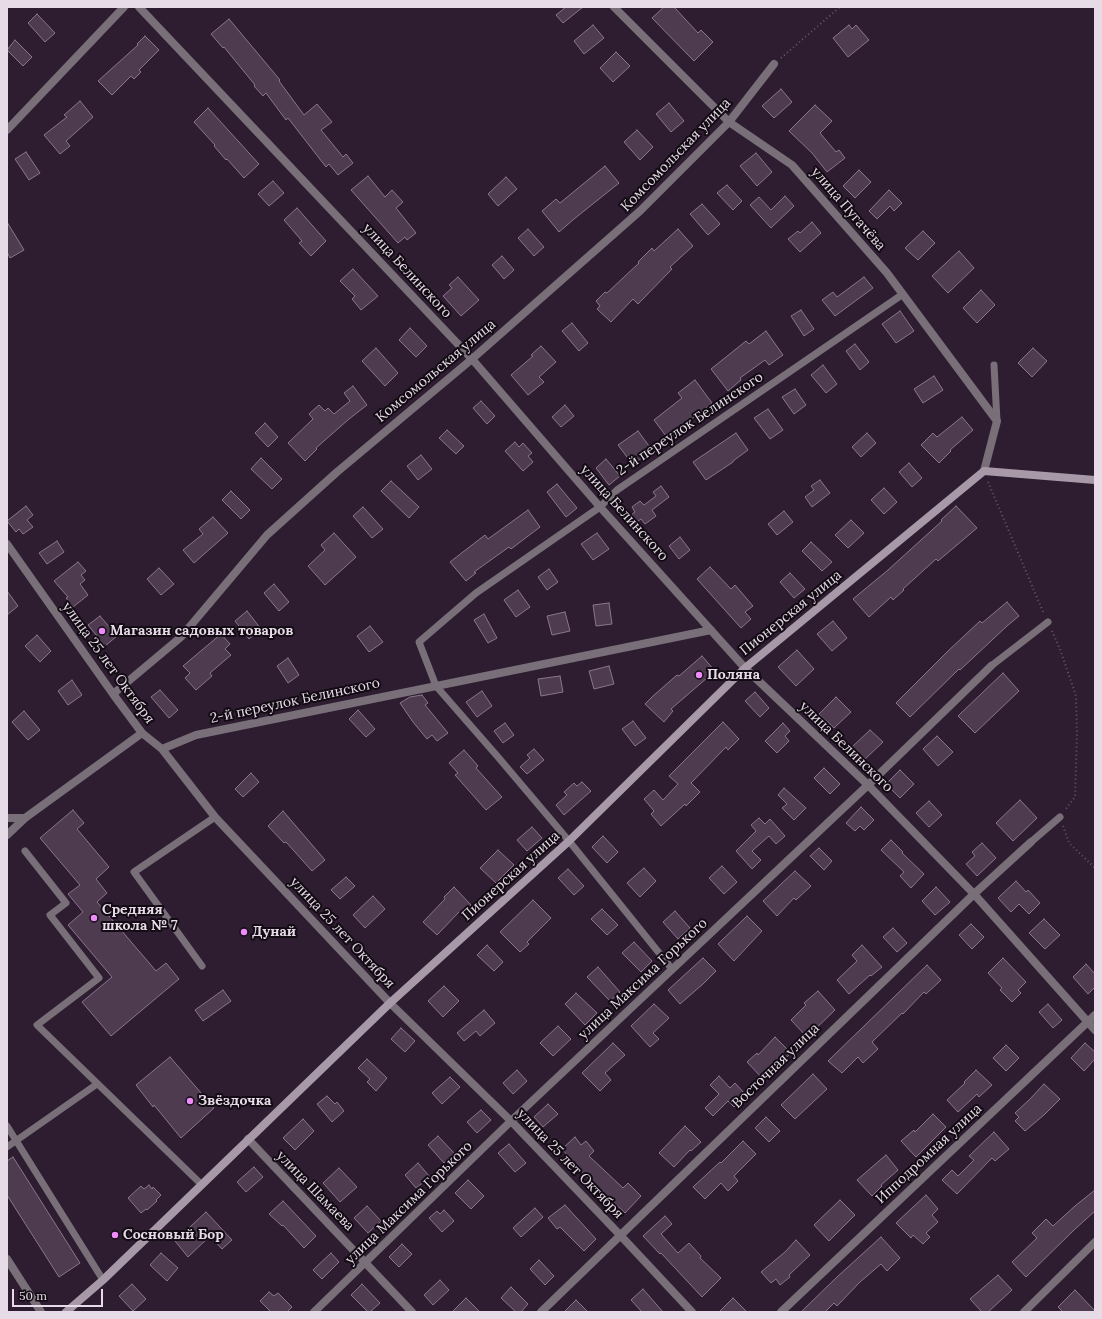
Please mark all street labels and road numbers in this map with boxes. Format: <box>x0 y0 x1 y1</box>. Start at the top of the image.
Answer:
street label: Комсомольская улица <box>617 95 735 215</box>
street label: улица Пугачёва <box>807 164 889 254</box>
street label: улица Белинского <box>359 220 455 322</box>
street label: Комсомольская улица <box>373 316 499 426</box>
street label: 2-й переулок Белинского <box>614 369 766 479</box>
street label: улица Белинского <box>576 462 672 564</box>
street label: Пионерская улица <box>737 567 845 659</box>
street label: улица 25 лет Октября <box>58 599 158 727</box>
street label: 2-й переулок Белинского <box>209 675 381 727</box>
street label: улица Белинского <box>796 698 896 796</box>
street label: Пионерская улица <box>459 828 563 924</box>
street label: улица 25 лет Октября <box>286 874 398 992</box>
street label: улица Максима Горького <box>575 915 711 1043</box>
street label: Восточная улица <box>729 1020 823 1112</box>
street label: Ипподромная улица <box>872 1100 986 1208</box>
street label: улица 25 лет Октября <box>513 1106 627 1222</box>
street label: улица Максима Горького <box>342 1138 476 1268</box>
street label: улица Шамаева <box>273 1147 357 1235</box>

